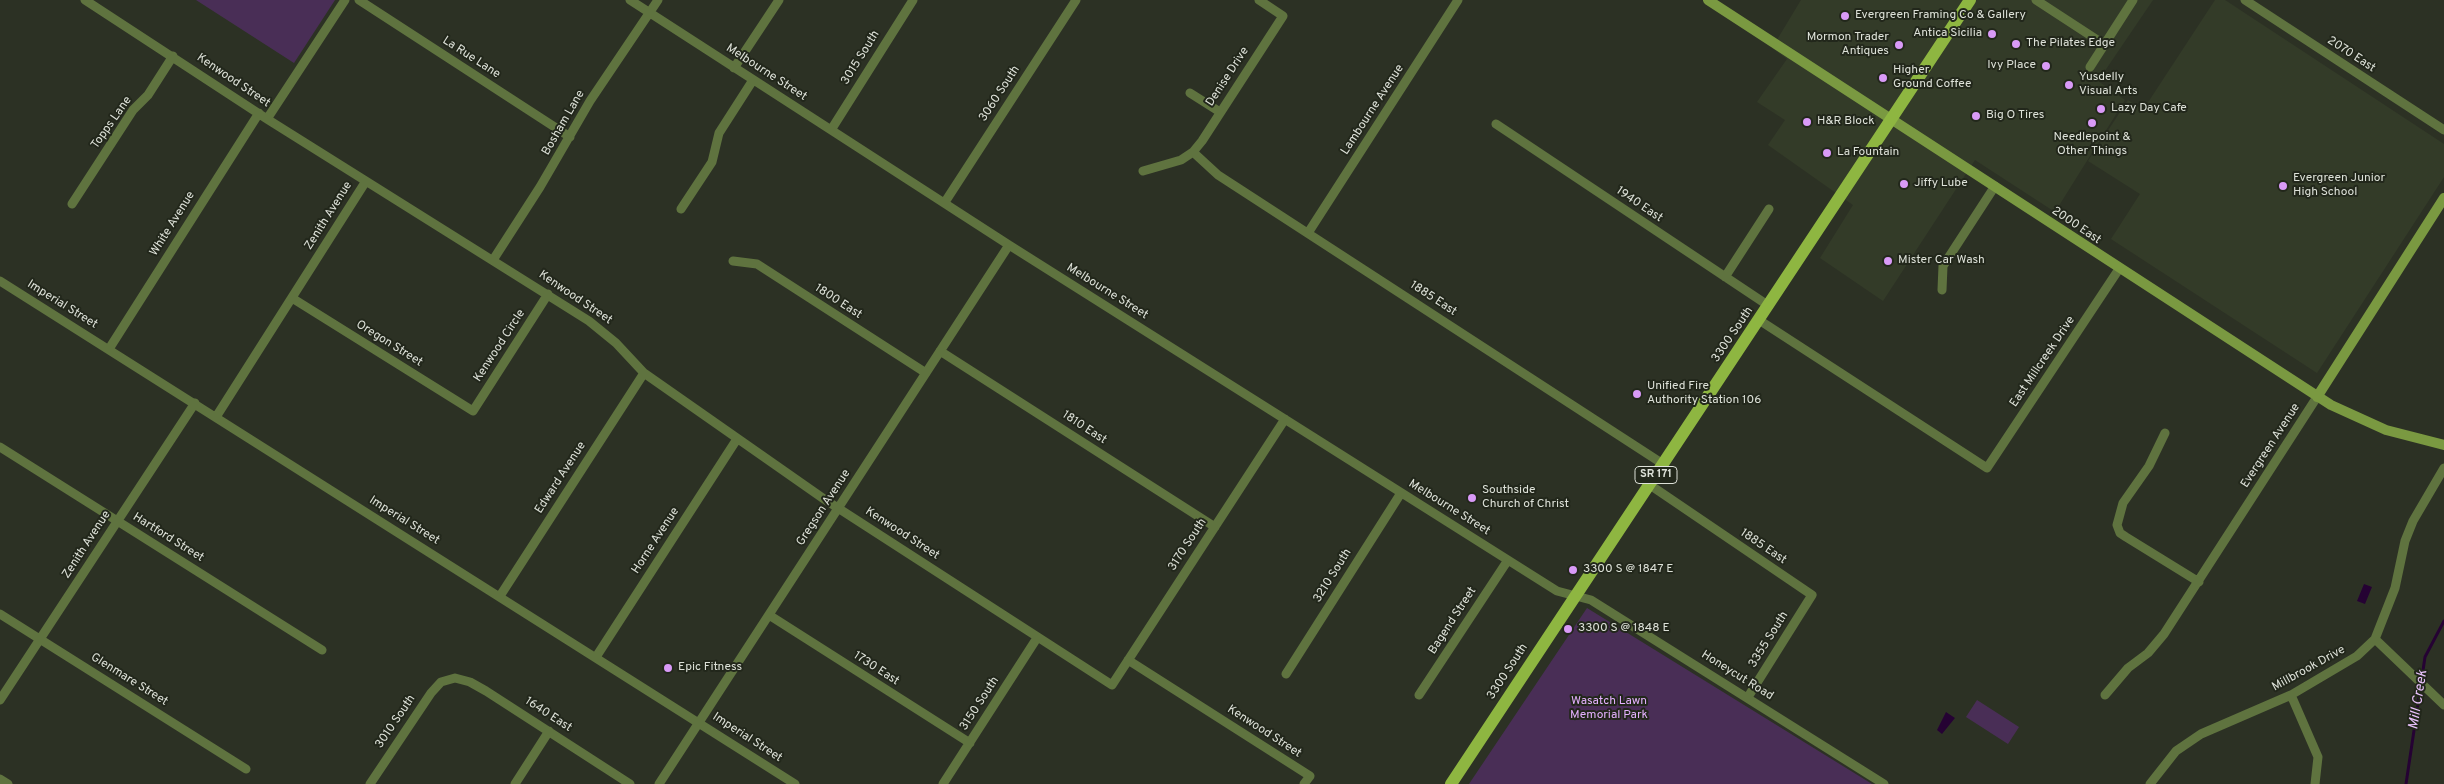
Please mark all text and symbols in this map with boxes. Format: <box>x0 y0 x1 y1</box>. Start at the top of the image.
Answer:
place label: Evergreen Framing Co & Gallery <box>1855 9 2026 23</box>
marker: Evergreen Framing Co & Gallery <box>1839 10 1851 22</box>
place label: Antica Sicilia <box>1913 27 1982 41</box>
street label: 3015 South <box>839 28 883 88</box>
marker: Antica Sicilia <box>1986 28 1998 40</box>
place label: Mormon Trader Antiques <box>1807 31 1889 59</box>
street label: La Rue Lane <box>439 34 503 82</box>
street label: 2070 East <box>2324 34 2378 76</box>
place label: The Pilates Edge <box>2026 37 2115 51</box>
marker: The Pilates Edge <box>2010 38 2022 50</box>
marker: Mormon Trader Antiques <box>1893 39 1905 51</box>
street label: Melbourne Street <box>723 41 809 105</box>
street label: Denise Drive <box>1204 45 1252 109</box>
street label: Kenwood Street <box>193 51 273 111</box>
place label: Ivy Place <box>1987 59 2036 73</box>
marker: Ivy Place <box>2040 60 2052 72</box>
street label: Lambourne Avenue <box>1338 62 1408 158</box>
street label: 3060 South <box>977 63 1023 125</box>
place label: Higher Ground Coffee <box>1893 64 1971 92</box>
place label: Yusdelly Visual Arts <box>2079 71 2138 99</box>
marker: Higher Ground Coffee <box>1877 72 1889 84</box>
marker: Yusdelly Visual Arts <box>2063 79 2075 91</box>
street label: Bosham Lane <box>540 88 588 158</box>
street label: Topps Lane <box>89 94 135 152</box>
place label: Lazy Day Cafe <box>2111 102 2187 116</box>
marker: Lazy Day Cafe <box>2095 103 2107 115</box>
place label: Big O Tires <box>1986 109 2044 123</box>
marker: Big O Tires <box>1970 110 1982 122</box>
place label: H&R Block <box>1817 115 1875 129</box>
marker: H&R Block <box>1801 116 1813 128</box>
marker: Needlepoint & Other Things <box>2086 117 2098 129</box>
place label: Needlepoint & Other Things <box>2053 131 2131 159</box>
place label: La Fountain <box>1837 146 1899 160</box>
marker: La Fountain <box>1821 147 1833 159</box>
place label: Evergreen Junior High School <box>2293 172 2385 200</box>
place label: Jiffy Lube <box>1914 177 1968 191</box>
marker: Jiffy Lube <box>1898 178 1910 190</box>
street label: Zenith Avenue <box>302 179 356 253</box>
marker: Evergreen Junior High School <box>2277 180 2289 192</box>
street label: 1940 East <box>1613 184 1665 226</box>
street label: White Avenue <box>147 189 199 259</box>
street label: 2000 East <box>2049 204 2103 248</box>
place label: Mister Car Wash <box>1898 254 1985 268</box>
marker: Mister Car Wash <box>1882 255 1894 267</box>
street label: Melbourne Street <box>1063 261 1151 323</box>
street label: Kenwood Street <box>535 268 615 328</box>
street label: Imperial Street <box>24 278 100 332</box>
street label: 1885 East <box>1407 279 1459 319</box>
street label: 1800 East <box>812 281 864 323</box>
street label: 3300 South <box>1709 304 1757 366</box>
street label: Kenwood Circle <box>471 307 529 385</box>
street label: East Millcreek Drive <box>2007 314 2079 410</box>
street label: Oregon Street <box>353 318 425 370</box>
place label: Unified Fire Authority Station 106 <box>1647 380 1761 408</box>
marker: Unified Fire Authority Station 106 <box>1631 388 1643 400</box>
street label: Evergreen Avenue <box>2238 401 2304 491</box>
street label: 1810 East <box>1059 408 1109 448</box>
street label: Edward Avenue <box>532 439 590 517</box>
road number: SR 171 <box>1635 466 1677 484</box>
street label: Gregson Avenue <box>794 467 854 549</box>
street label: Melbourne Street <box>1405 477 1493 539</box>
place label: Southside Church of Christ <box>1482 484 1569 512</box>
marker: Southside Church of Christ <box>1466 492 1478 504</box>
street label: Imperial Street <box>366 494 442 548</box>
street label: Horne Avenue <box>629 505 683 577</box>
street label: Kenwood Street <box>862 505 942 563</box>
street label: Zenith Avenue <box>60 508 114 582</box>
street label: Hartford Street <box>130 510 206 566</box>
street label: 3170 South <box>1166 516 1210 574</box>
street label: 1885 East <box>1737 526 1789 568</box>
street label: 3210 South <box>1311 546 1355 606</box>
place label: 3300 S @ 1847 E <box>1583 563 1673 577</box>
marker: 3300 S @ 1847 E <box>1567 564 1579 576</box>
street label: Bagend Street <box>1426 585 1480 657</box>
street label: 3355 South <box>1746 609 1792 671</box>
place label: 3300 S @ 1848 E <box>1578 622 1670 636</box>
marker: 3300 S @ 1848 E <box>1562 623 1574 635</box>
street label: 3300 South <box>1485 641 1531 703</box>
street label: Millbrook Drive <box>2270 643 2348 695</box>
street label: Honeycut Road <box>1698 648 1776 704</box>
street label: 1730 East <box>850 649 902 689</box>
street label: Glenmare Street <box>88 651 170 709</box>
place label: Epic Fitness <box>678 661 742 675</box>
marker: Epic Fitness <box>662 662 674 674</box>
water label: Mill Creek <box>2406 669 2432 731</box>
street label: 3150 South <box>957 674 1003 734</box>
street label: 3010 South <box>373 693 419 751</box>
street label: 1640 East <box>522 695 574 735</box>
park label: Wasatch Lawn Memorial Park <box>1570 695 1648 723</box>
street label: Kenwood Street <box>1224 703 1304 761</box>
street label: Imperial Street <box>709 710 785 766</box>

